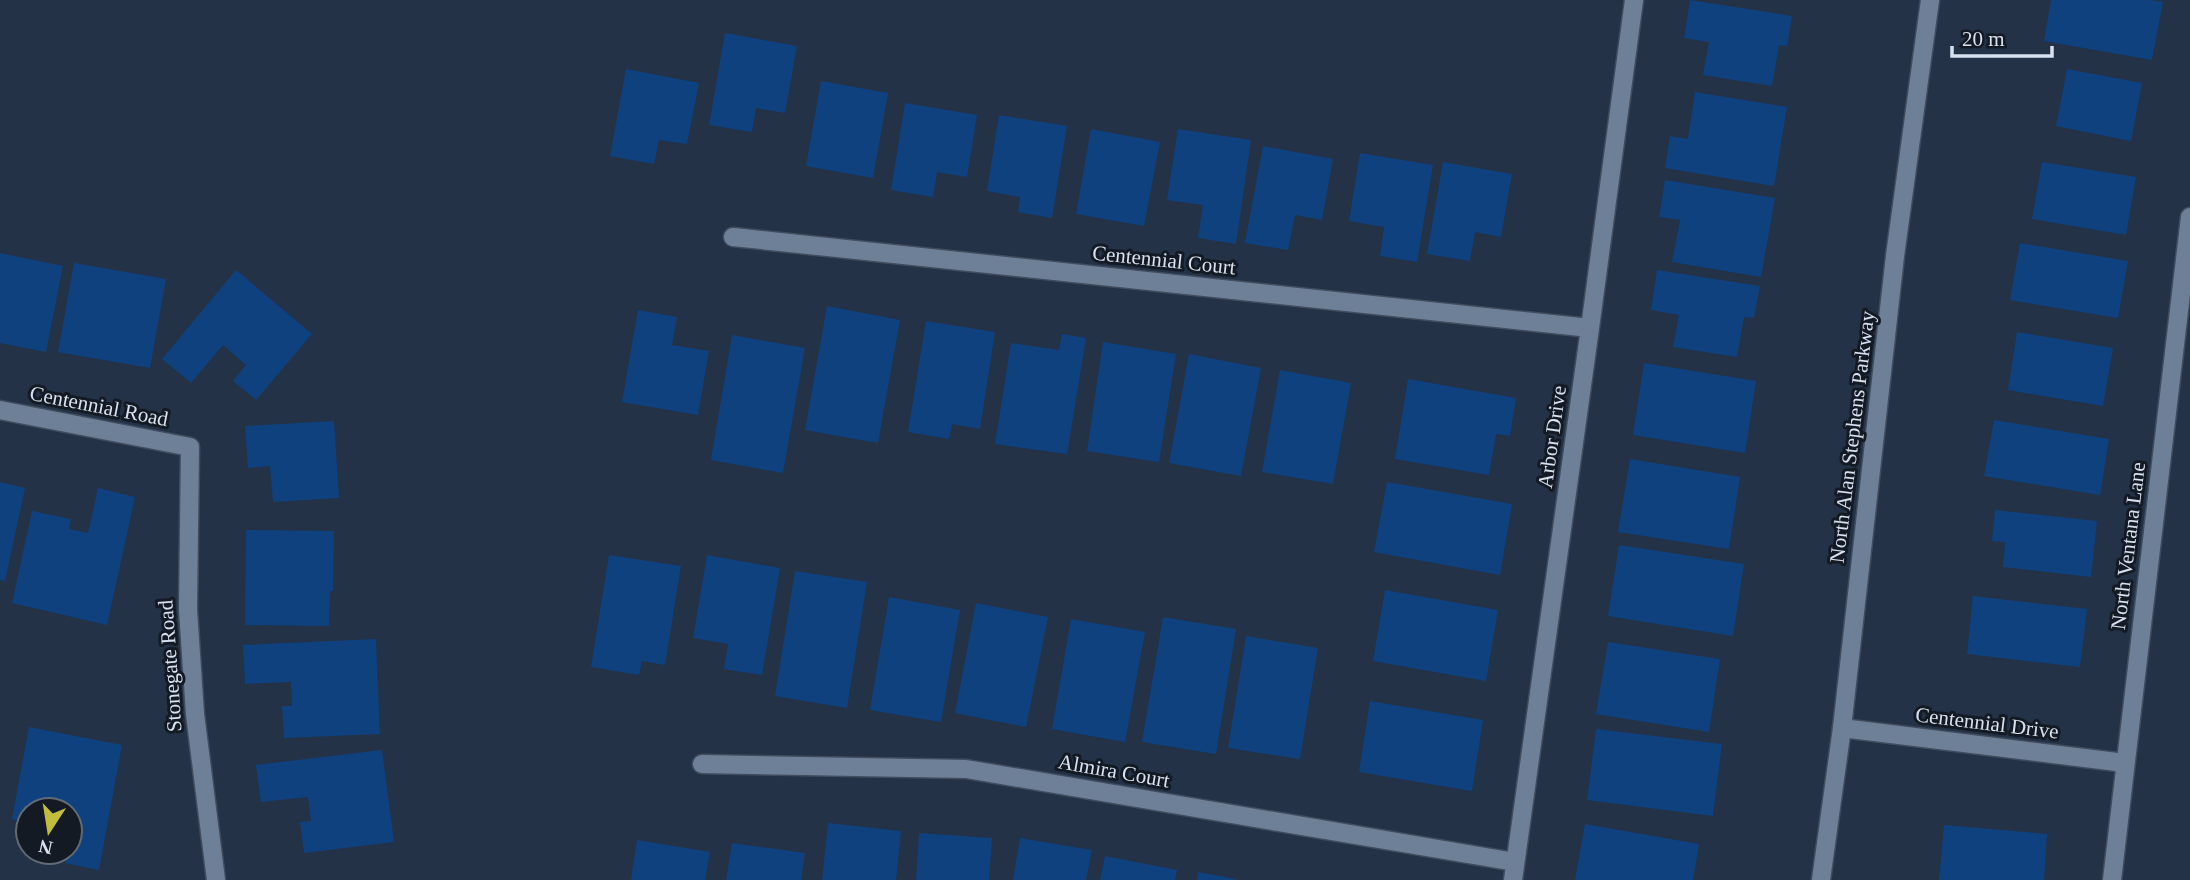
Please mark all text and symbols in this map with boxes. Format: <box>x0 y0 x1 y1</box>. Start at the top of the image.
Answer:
scale bar <box>1952 14 2052 58</box>
text: 20 m <box>1962 27 2005 51</box>
street label: Centennial Court <box>1091 241 1237 279</box>
street label: North Alan Stephens Parkway <box>1825 309 1879 564</box>
street label: Centennial Road <box>28 381 171 431</box>
street label: Arbor Drive <box>1533 384 1571 490</box>
street label: North Ventana Lane <box>2106 461 2150 631</box>
street label: Stonegate Road <box>153 599 187 733</box>
street label: Centennial Drive <box>1914 702 2060 744</box>
street label: Almira Court <box>1056 749 1172 793</box>
north arrow <box>14 796 84 866</box>
text: N <box>36 835 54 859</box>

